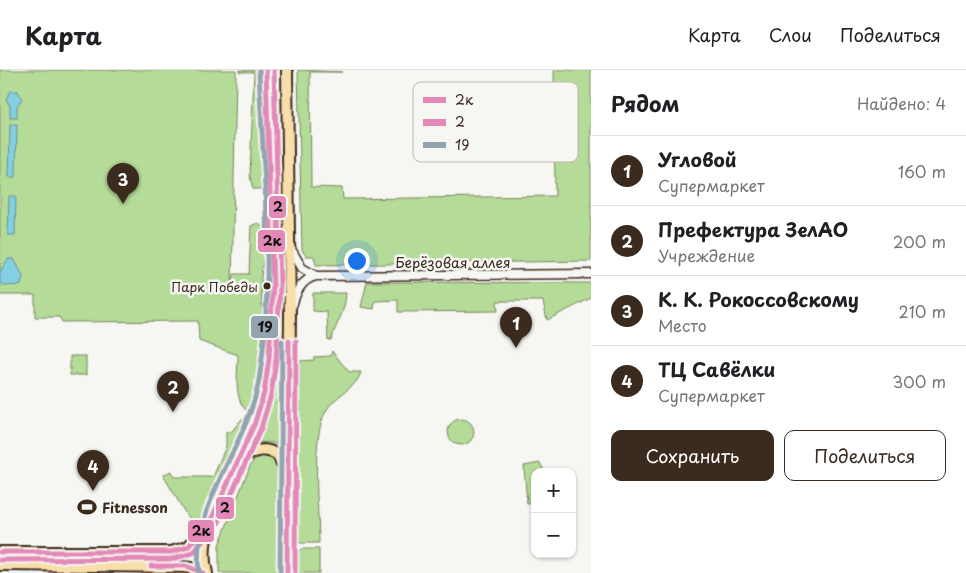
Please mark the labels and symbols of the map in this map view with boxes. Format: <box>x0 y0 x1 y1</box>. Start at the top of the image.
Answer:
legend <box>413 82 578 162</box>
text: 2к <box>455 89 474 110</box>
text: 2 <box>455 111 465 132</box>
text: 19 <box>455 134 469 155</box>
pin: 3 <box>107 163 139 204</box>
line badge: 2 <box>268 195 287 219</box>
text: 2 <box>273 196 283 217</box>
line badge: 2к <box>257 229 286 253</box>
text: 2к <box>263 230 281 251</box>
your location <box>344 248 370 274</box>
street label: Берёзовая аллея <box>395 252 511 273</box>
place label: Парк Победы <box>171 277 258 296</box>
marker: Парк Победы <box>262 281 272 291</box>
pin: 1 <box>500 307 532 348</box>
line badge: 19 <box>250 315 279 339</box>
text: 19 <box>257 316 273 337</box>
pin: 2 <box>157 371 189 412</box>
pin: 4 <box>77 450 109 491</box>
sports icon: Fitnesson <box>76 496 98 518</box>
line badge: 2 <box>215 496 235 520</box>
place label: Fitnesson <box>102 497 168 518</box>
text: 2 <box>220 497 230 518</box>
line badge: 2к <box>187 519 215 543</box>
text: 2к <box>192 520 210 541</box>

